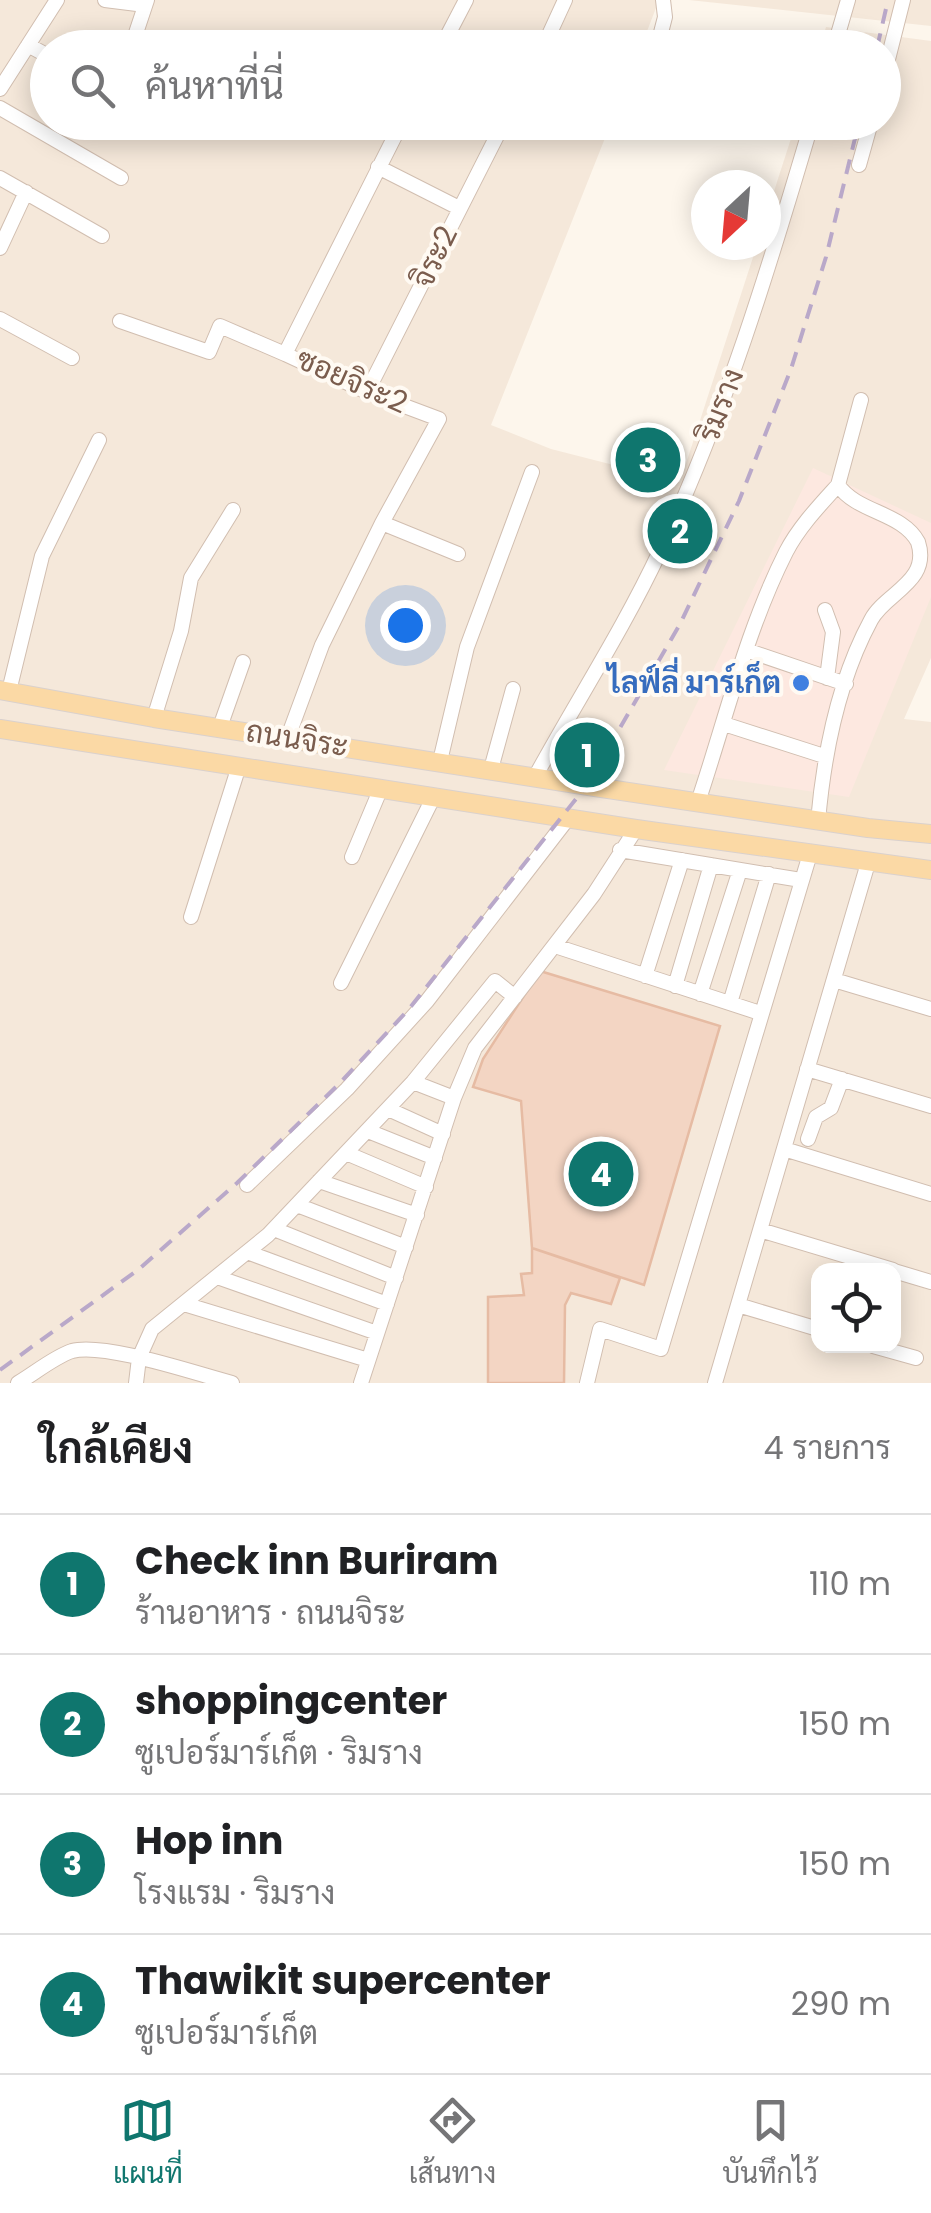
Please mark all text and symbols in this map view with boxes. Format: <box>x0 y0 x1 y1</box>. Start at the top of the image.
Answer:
search box <box>30 30 901 140</box>
icon: search <box>65 58 120 113</box>
text: ค้นหาที่นี่ <box>145 59 284 112</box>
north arrow <box>691 170 781 260</box>
street label: จิระ2 <box>401 218 468 295</box>
street label: ซอยจิระ2 <box>290 337 415 424</box>
street label: ริมราง <box>686 362 754 449</box>
pin: 3 <box>616 422 680 498</box>
pin: 2 <box>648 494 712 568</box>
your location <box>380 600 431 651</box>
place label: ไลฟ์ลี่ มาร์เก็ต <box>605 657 781 704</box>
marker: ไลฟ์ลี่ มาร์เก็ต <box>790 672 812 694</box>
street label: ถนนจิระ <box>243 709 351 768</box>
pin: 1 <box>554 718 620 792</box>
pin: 4 <box>568 1136 634 1212</box>
map controls <box>811 1263 901 1353</box>
button: locate <box>811 1263 901 1353</box>
text: ใกล้เคียง <box>40 1419 193 1478</box>
text: 4 รายการ <box>764 1425 891 1470</box>
text: Check inn Buriram <box>135 1534 498 1587</box>
text: 1 <box>66 1561 79 1606</box>
text: 110 m <box>809 1561 891 1606</box>
text: ร้านอาหาร · ถนนจิระ <box>135 1590 406 1635</box>
text: shoppingcenter <box>135 1674 447 1727</box>
text: 2 <box>63 1701 82 1746</box>
text: 150 m <box>799 1701 891 1746</box>
text: ซูเปอร์มาร์เก็ต · ริมราง <box>135 1730 423 1775</box>
text: Hop inn <box>135 1814 283 1867</box>
text: 3 <box>63 1841 82 1886</box>
text: 150 m <box>799 1841 891 1886</box>
text: โรงแรม · ริมราง <box>135 1870 335 1915</box>
text: Thawikit supercenter <box>135 1954 551 2007</box>
text: 4 <box>62 1981 83 2026</box>
text: 290 m <box>791 1981 891 2026</box>
text: ซูเปอร์มาร์เก็ต <box>135 2010 318 2055</box>
tab: แผนที่ <box>113 2093 183 2195</box>
tab: เส้นทาง <box>409 2093 496 2195</box>
tab: บันทึกไว้ <box>722 2093 818 2195</box>

